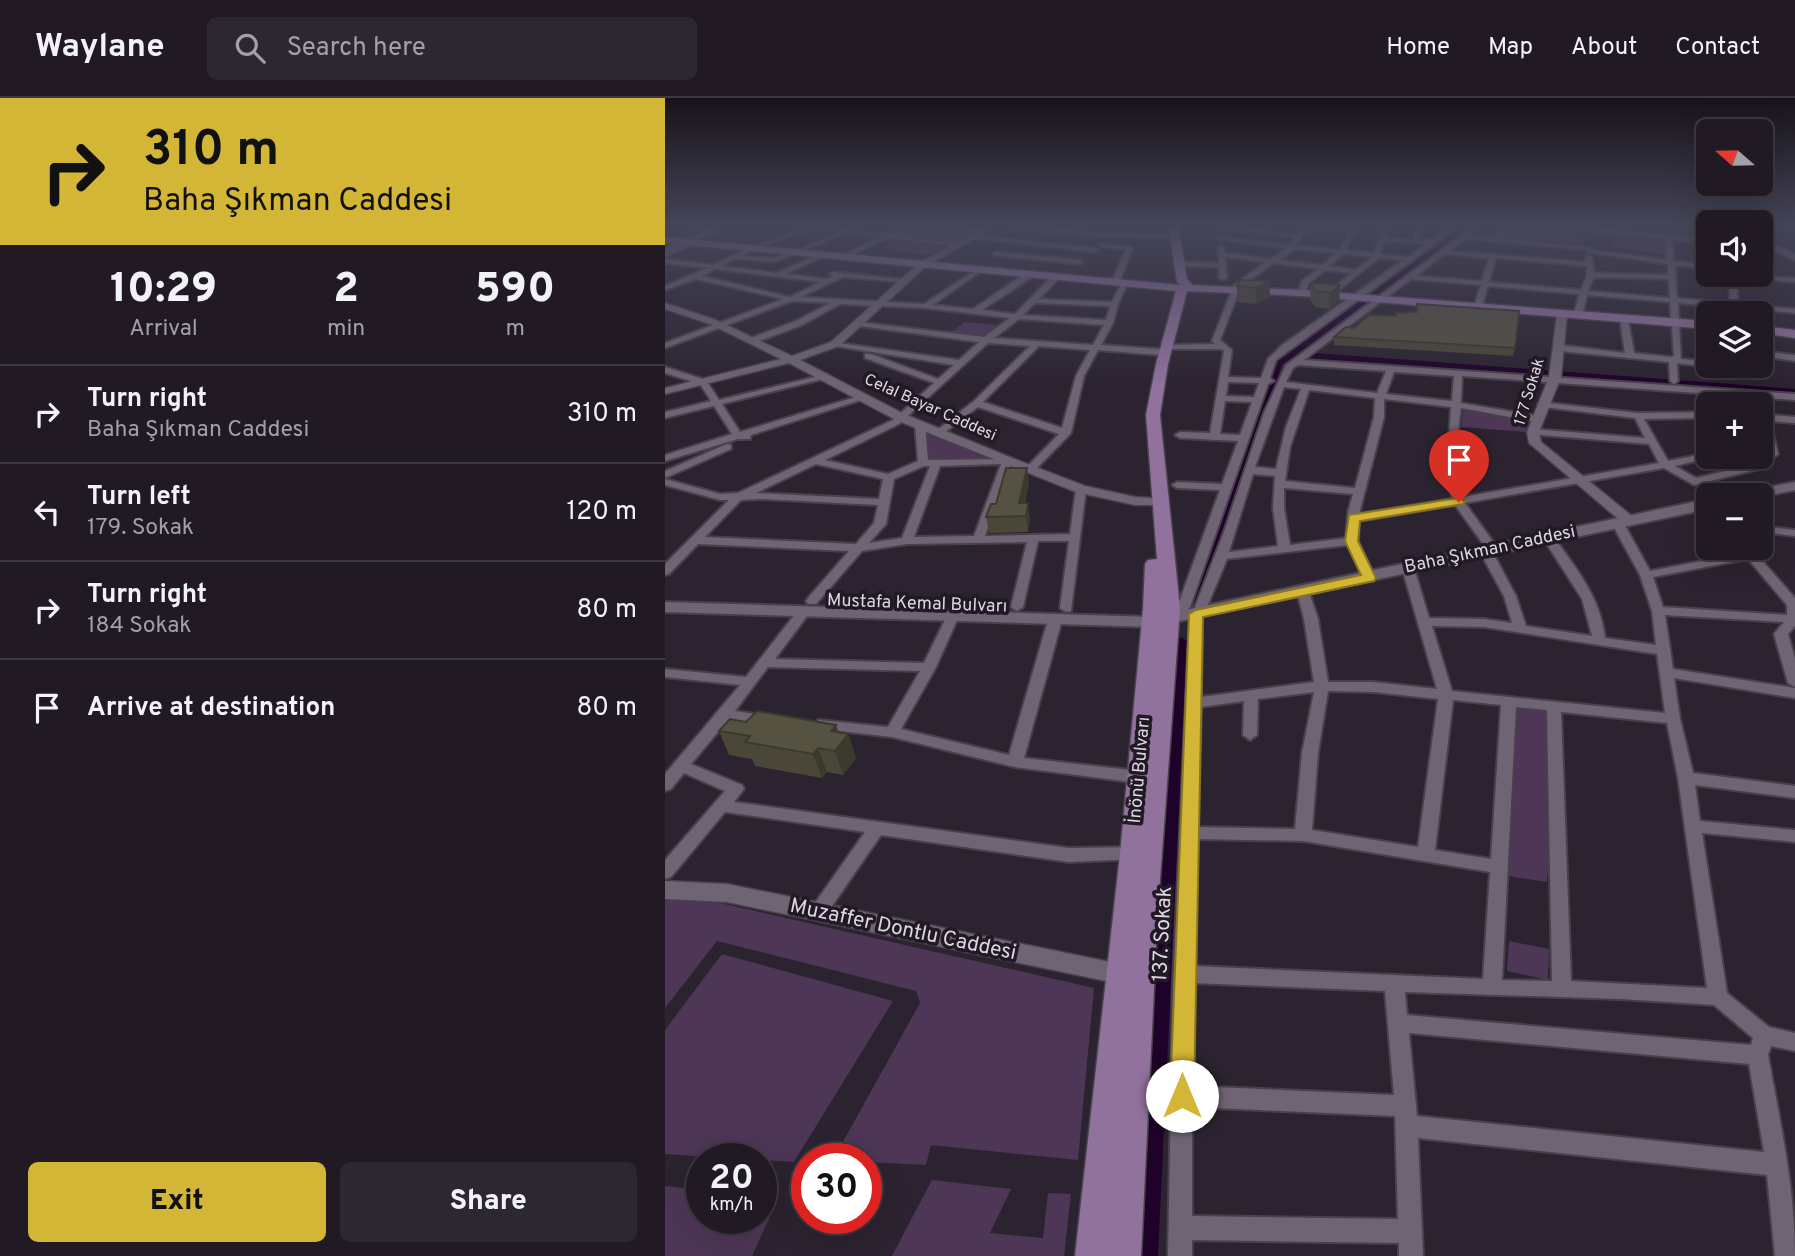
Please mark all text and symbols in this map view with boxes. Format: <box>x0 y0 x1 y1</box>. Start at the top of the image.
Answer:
search box <box>207 17 697 80</box>
text: Waylane <box>35 27 165 69</box>
icon: search <box>231 29 269 67</box>
text: Search here <box>287 32 426 65</box>
text: Home <box>1386 33 1450 63</box>
text: Map <box>1488 33 1533 63</box>
text: About <box>1571 33 1637 63</box>
text: Contact <box>1675 33 1760 63</box>
north arrow <box>1696 119 1773 196</box>
map controls <box>1696 119 1773 560</box>
text: 310 m <box>143 121 279 183</box>
icon: right <box>28 126 119 217</box>
text: Baha Şıkman Caddesi <box>143 182 452 222</box>
button: sound <box>1696 210 1773 287</box>
text: 10:29 <box>110 264 217 317</box>
text: 2 <box>333 264 359 317</box>
text: 590 <box>475 264 555 317</box>
button: layers <box>1696 301 1773 378</box>
text: Arrival <box>129 315 198 344</box>
text: min <box>327 315 365 344</box>
text: m <box>505 315 525 344</box>
street label: 177 Sokak <box>1510 356 1550 428</box>
street label: Celal Bayar Caddesi <box>861 370 999 446</box>
text: Turn right <box>87 383 207 416</box>
button: + <box>1696 392 1773 469</box>
icon: right <box>28 395 66 433</box>
text: 310 m <box>567 398 637 431</box>
text: Baha Şıkman Caddesi <box>87 416 309 445</box>
pin <box>1429 430 1489 502</box>
icon: arrive <box>1440 441 1478 479</box>
text: Turn left <box>87 481 191 514</box>
button: − <box>1696 483 1773 560</box>
icon: left <box>28 493 66 531</box>
text: 120 m <box>567 496 637 529</box>
text: 179. Sokak <box>87 514 194 543</box>
street label: Baha Şıkman Caddesi <box>1403 521 1577 579</box>
text: Turn right <box>87 579 207 612</box>
street label: Mustafa Kemal Bulvarı <box>826 589 1008 619</box>
icon: right <box>28 591 66 629</box>
text: 80 m <box>577 594 637 627</box>
text: 184 Sokak <box>87 612 191 641</box>
icon: arrive <box>28 689 66 727</box>
text: Arrive at destination <box>87 692 335 725</box>
text: 80 m <box>577 692 637 725</box>
street label: İnönü Bulvarı <box>1122 716 1156 824</box>
street label: 137. Sokak <box>1147 886 1179 982</box>
street label: Muzaffer Dontlu Caddesi <box>787 893 1019 967</box>
position arrow <box>1145 1059 1219 1133</box>
speed limit sign: 30 <box>791 1143 882 1234</box>
text: 20 <box>709 1157 754 1201</box>
button: Exit <box>28 1162 326 1242</box>
button: Share <box>340 1162 637 1242</box>
text: km/h <box>710 1194 753 1217</box>

